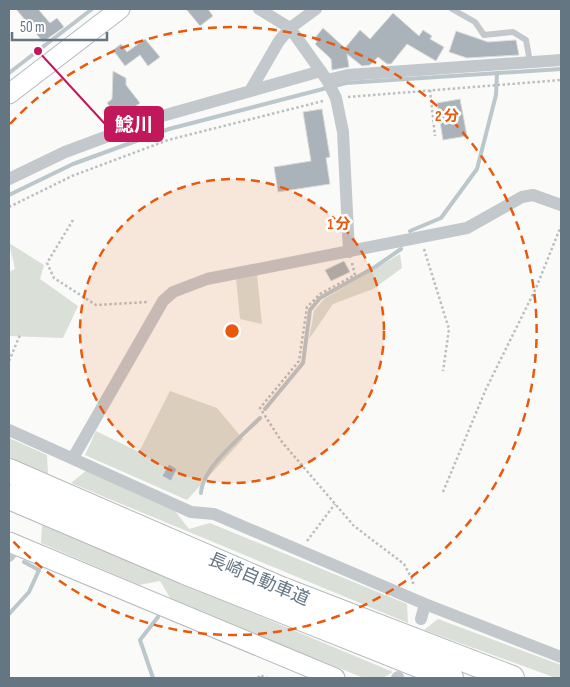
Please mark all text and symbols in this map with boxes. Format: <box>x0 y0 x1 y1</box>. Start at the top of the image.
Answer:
scale bar <box>12 10 108 42</box>
text: 50 m <box>20 18 45 37</box>
callout: 鯰川 <box>105 107 163 141</box>
text: 2 分 <box>435 107 459 126</box>
text: 鯰川 <box>115 114 153 137</box>
text: 1 分 <box>327 215 351 234</box>
centre of rings <box>223 322 241 340</box>
street label: 長崎自動車道 <box>205 549 313 610</box>

